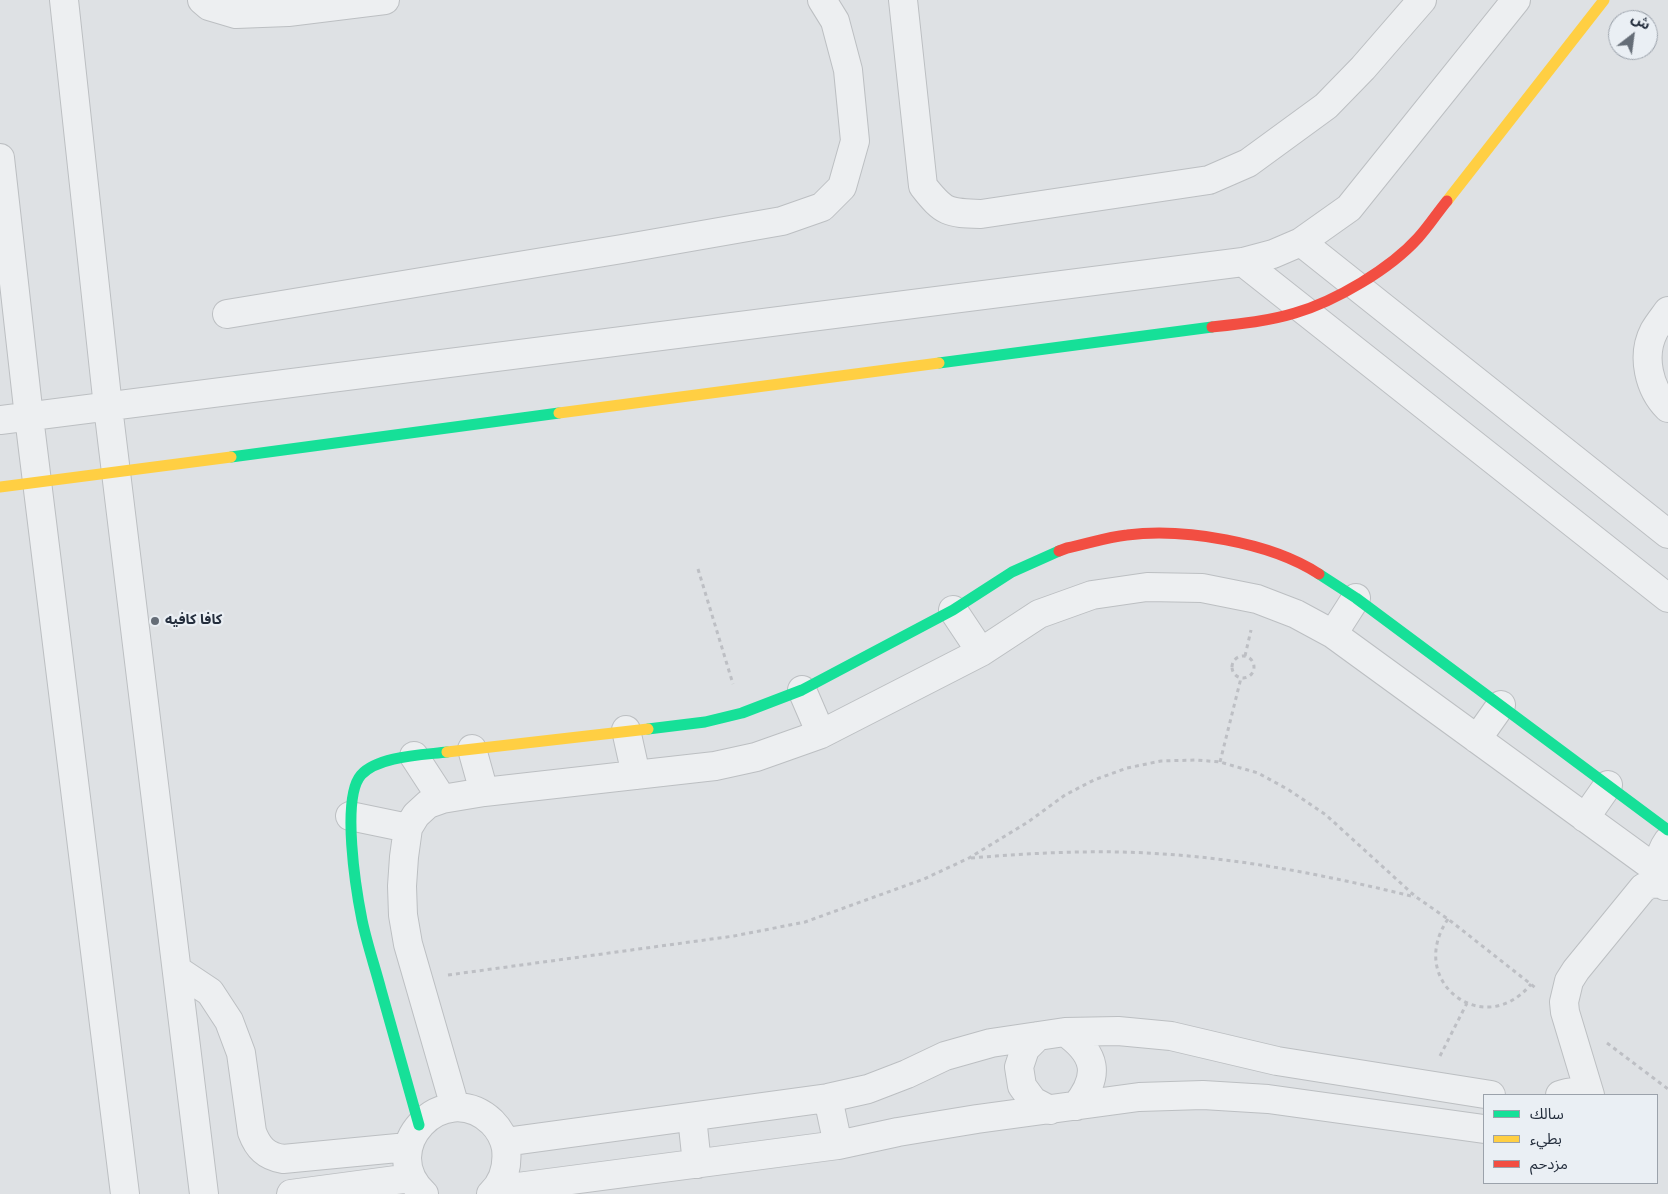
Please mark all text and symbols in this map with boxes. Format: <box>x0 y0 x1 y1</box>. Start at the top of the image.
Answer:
north arrow <box>1608 10 1658 60</box>
text: ش <box>1628 10 1653 35</box>
place label: كافا كافيه <box>165 613 222 629</box>
marker: كافا كافيه <box>149 615 161 627</box>
legend <box>1483 1094 1658 1184</box>
text: سالك <box>1530 1106 1564 1125</box>
text: بطيء <box>1530 1131 1562 1150</box>
text: مزدحم <box>1530 1156 1568 1175</box>

